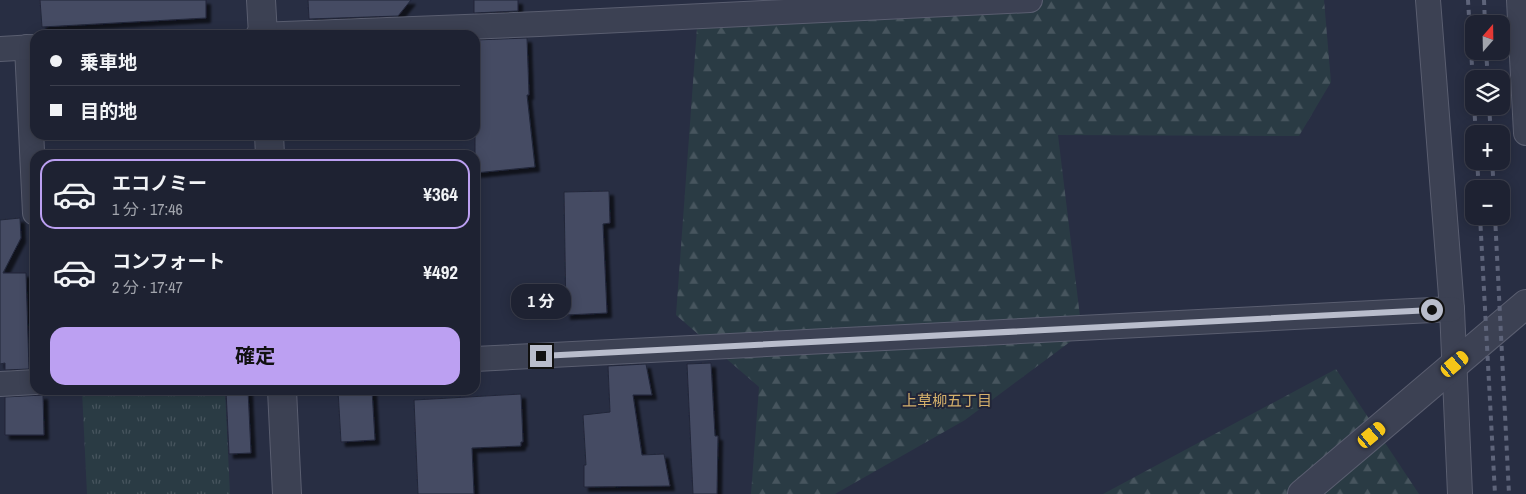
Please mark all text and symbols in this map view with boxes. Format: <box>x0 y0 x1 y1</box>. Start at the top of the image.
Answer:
north arrow <box>1465 15 1510 60</box>
map controls <box>1465 15 1510 225</box>
text: 乗車地 <box>80 49 137 75</box>
button: layers <box>1465 70 1510 115</box>
text: 目的地 <box>80 98 137 124</box>
button: + <box>1465 125 1510 170</box>
text: エコノミー <box>112 170 207 196</box>
icon: car <box>52 172 97 217</box>
button: − <box>1465 180 1510 225</box>
text: ¥364 <box>423 181 458 207</box>
text: 1 分 · 17:46 <box>112 198 183 220</box>
text: コンフォート <box>112 248 225 274</box>
icon: car <box>52 250 97 295</box>
text: ¥492 <box>423 259 458 285</box>
text: 2 分 · 17:47 <box>112 276 183 298</box>
callout: 1 分 <box>511 284 571 318</box>
text: 1 分 <box>528 290 554 312</box>
route start <box>1421 299 1443 321</box>
button: 確定 <box>50 327 460 385</box>
route end <box>530 345 552 367</box>
car <box>1438 349 1471 379</box>
district label: 上草柳五丁目 <box>902 390 992 411</box>
car <box>1355 420 1388 450</box>

